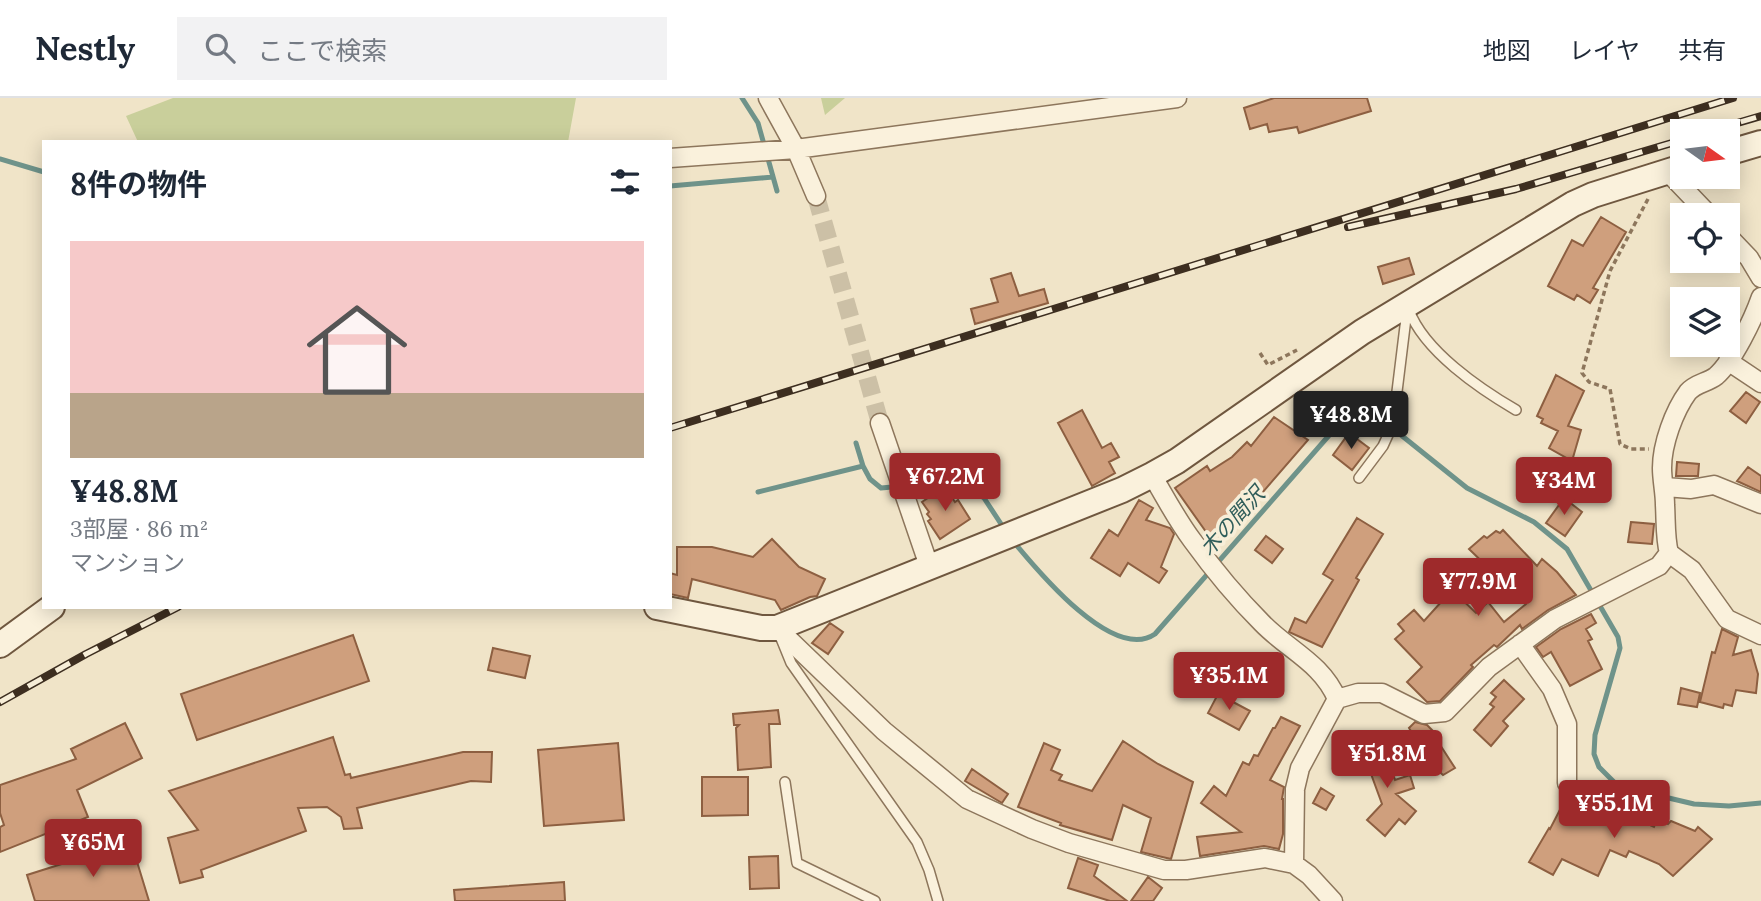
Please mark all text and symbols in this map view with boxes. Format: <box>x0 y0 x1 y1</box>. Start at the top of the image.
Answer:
search box <box>177 17 667 80</box>
text: Nestly <box>35 27 135 69</box>
icon: search <box>201 29 239 67</box>
text: ここで検索 <box>257 34 387 67</box>
text: 地図 <box>1483 35 1531 66</box>
text: レイヤ <box>1569 35 1640 66</box>
text: 共有 <box>1678 35 1726 66</box>
north arrow <box>1670 119 1740 189</box>
map controls <box>1670 119 1740 357</box>
icon: filters <box>606 163 644 201</box>
text: 8件の物件 <box>70 165 207 203</box>
button: locate <box>1670 203 1740 273</box>
icon: home <box>294 287 420 413</box>
button: layers <box>1670 287 1740 357</box>
pin: ¥48.8M <box>1294 392 1408 451</box>
text: ¥48.8M <box>1309 399 1393 428</box>
pin: ¥67.2M <box>888 454 1002 513</box>
pin: ¥34M <box>1523 458 1605 517</box>
text: ¥67.2M <box>905 461 985 490</box>
text: ¥34M <box>1532 465 1596 494</box>
text: ¥48.8M <box>70 472 179 510</box>
water label: 木の間沢 <box>1194 479 1272 561</box>
text: 3部屋 · 86 m² <box>70 514 208 543</box>
text: マンション <box>70 548 185 577</box>
pin: ¥77.9M <box>1421 559 1535 618</box>
text: ¥77.9M <box>1439 566 1517 595</box>
pin: ¥35.1M <box>1172 652 1286 712</box>
text: ¥35.1M <box>1190 660 1268 689</box>
pin: ¥51.8M <box>1330 730 1444 790</box>
text: ¥51.8M <box>1347 738 1427 767</box>
pin: ¥55.1M <box>1557 780 1671 840</box>
text: ¥55.1M <box>1575 788 1653 817</box>
pin: ¥65M <box>52 820 134 879</box>
text: ¥65M <box>61 827 125 856</box>

